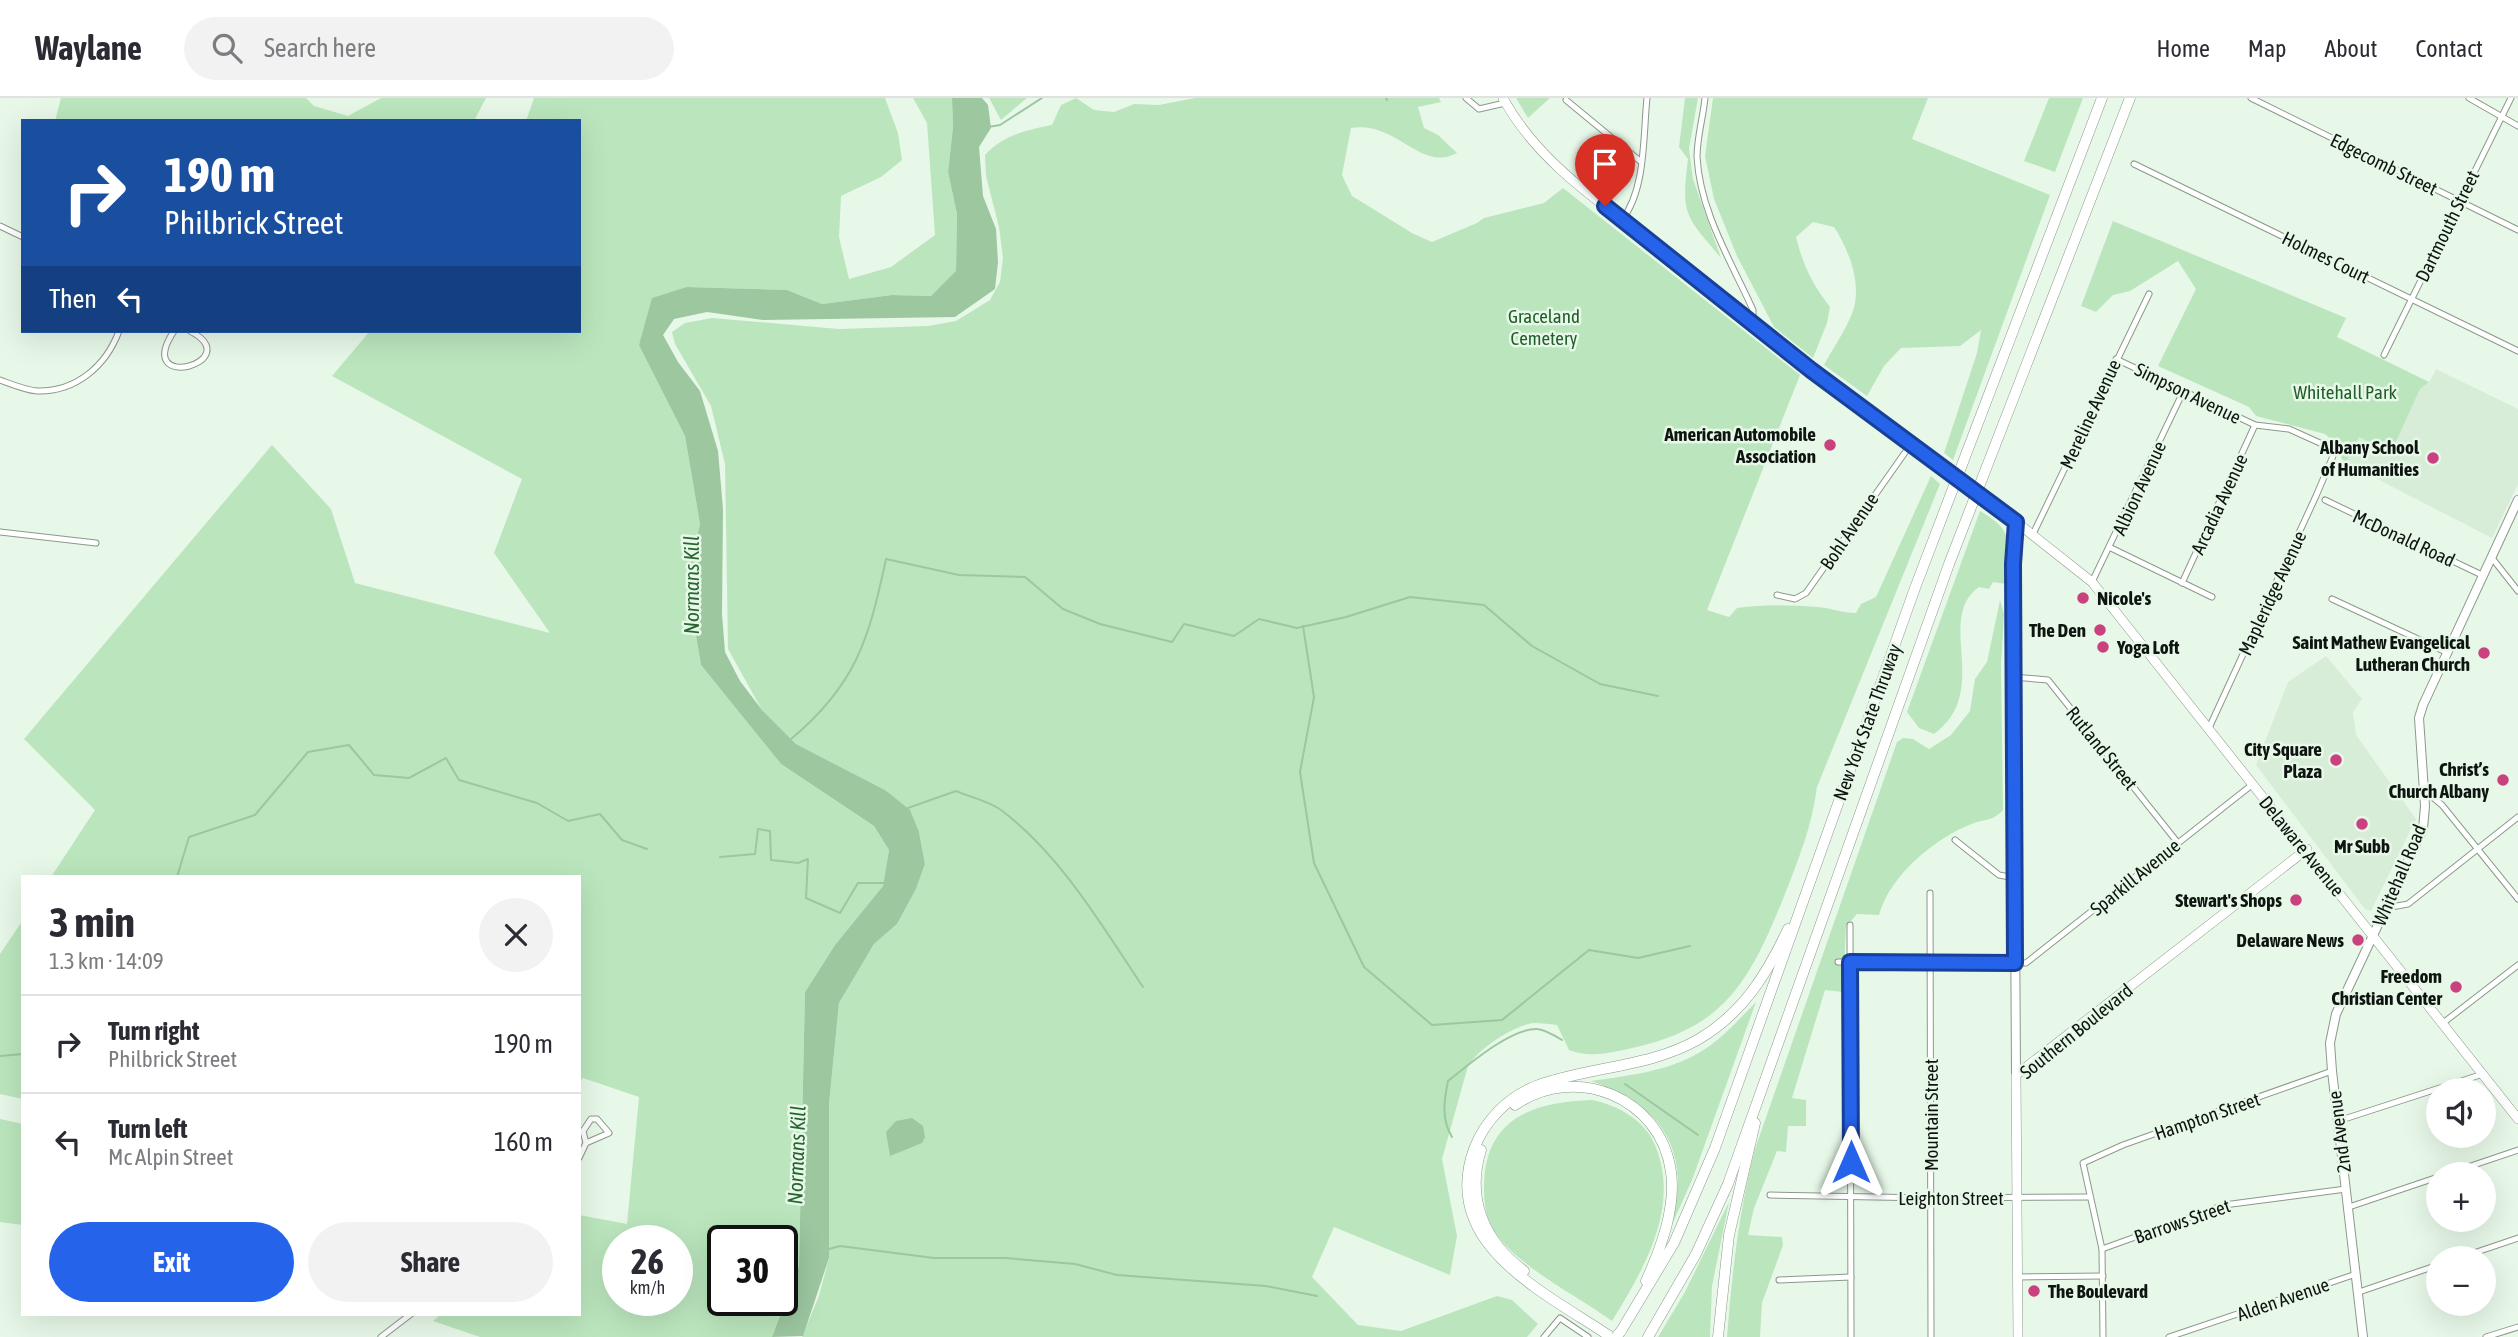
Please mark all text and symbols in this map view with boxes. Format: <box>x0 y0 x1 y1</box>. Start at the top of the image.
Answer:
search box <box>184 17 674 80</box>
text: Waylane <box>35 29 142 67</box>
icon: search <box>208 29 246 67</box>
text: Search here <box>264 33 376 63</box>
text: Home <box>2156 35 2210 62</box>
text: Map <box>2248 35 2286 62</box>
text: About <box>2324 35 2377 62</box>
text: Contact <box>2415 35 2483 62</box>
street label: Edgecomb Street <box>2327 129 2441 199</box>
pin <box>1575 134 1635 206</box>
icon: arrive <box>1586 145 1624 183</box>
text: 190 m <box>164 146 275 202</box>
icon: right <box>49 147 140 238</box>
street label: Dartmouth Street <box>2411 167 2483 285</box>
text: Philbrick Street <box>164 204 344 241</box>
street label: Holmes Court <box>2279 226 2373 288</box>
icon: left <box>111 280 149 318</box>
text: Then <box>49 284 97 314</box>
park label: Graceland Cemetery <box>1508 305 1580 349</box>
street label: Mereline Avenue <box>2055 356 2125 472</box>
street label: Simpson Avenue <box>2131 358 2245 428</box>
park label: Whitehall Park <box>2293 381 2397 403</box>
place label: American Automobile Association <box>1664 423 1816 467</box>
place label: Albany School of Humanities <box>2319 436 2420 480</box>
marker: American Automobile Association <box>1822 437 1838 453</box>
street label: Albion Avenue <box>2108 438 2170 538</box>
street label: Arcadia Avenue <box>2186 450 2252 558</box>
marker: Albany School of Humanities <box>2425 450 2441 466</box>
street label: Bohl Avenue <box>1815 489 1883 573</box>
street label: McDonald Road <box>2349 505 2459 571</box>
street label: Mapleridge Avenue <box>2234 527 2310 659</box>
water label: Normans Kill <box>679 535 703 635</box>
place label: Nicole's <box>2097 587 2152 609</box>
marker: Nicole's <box>2075 590 2091 606</box>
place label: The Den <box>2029 619 2086 641</box>
marker: The Den <box>2092 622 2108 638</box>
place label: Saint Mathew Evangelical Lutheran Church <box>2292 631 2471 675</box>
place label: Yoga Loft <box>2116 636 2180 658</box>
marker: Yoga Loft <box>2095 639 2111 655</box>
street label: New York State Thruway <box>1828 641 1906 803</box>
marker: Saint Mathew Evangelical Lutheran Church <box>2476 645 2492 661</box>
street label: Rutland Street <box>2062 702 2142 794</box>
place label: City Square Plaza <box>2244 738 2322 782</box>
marker: City Square Plaza <box>2328 752 2344 768</box>
place label: Christ’s Church Albany <box>2388 758 2489 802</box>
marker: Christ’s Church Albany <box>2495 772 2511 788</box>
street label: Delaware Avenue <box>2255 791 2349 901</box>
marker: Mr Subb <box>2354 816 2370 832</box>
street label: Whitehall Road <box>2368 821 2430 929</box>
street label: Sparkill Avenue <box>2086 834 2184 920</box>
place label: Mr Subb <box>2334 835 2390 857</box>
place label: Stewart's Shops <box>2175 889 2282 911</box>
marker: Stewart's Shops <box>2288 892 2304 908</box>
text: 3 min <box>49 898 135 946</box>
button: close <box>479 898 553 972</box>
place label: Delaware News <box>2236 929 2344 951</box>
marker: Delaware News <box>2350 932 2366 948</box>
text: 1.3 km · 14:09 <box>49 948 164 974</box>
place label: Freedom Christian Center <box>2331 965 2442 1009</box>
street label: Southern Boulevard <box>2015 979 2137 1083</box>
marker: Freedom Christian Center <box>2448 979 2464 995</box>
text: Turn right <box>108 1016 199 1046</box>
icon: right <box>49 1025 87 1063</box>
text: 190 m <box>494 1029 553 1059</box>
text: Philbrick Street <box>108 1046 237 1072</box>
street label: Mountain Street <box>1920 1059 1942 1171</box>
map controls <box>2426 1078 2496 1316</box>
button: sound <box>2426 1078 2496 1148</box>
street label: Hampton Street <box>2151 1088 2263 1144</box>
street label: 2nd Avenue <box>2323 1090 2355 1174</box>
water label: Normans Kill <box>782 1105 810 1205</box>
text: Turn left <box>108 1114 188 1144</box>
icon: left <box>49 1123 87 1161</box>
position arrow <box>1814 1125 1888 1199</box>
text: 160 m <box>494 1127 553 1157</box>
text: Mc Alpin Street <box>108 1144 233 1170</box>
button: + <box>2426 1162 2496 1232</box>
street label: Leighton Street <box>1898 1187 2004 1209</box>
street label: Barrows Street <box>2131 1194 2233 1248</box>
button: Exit <box>49 1222 294 1302</box>
button: Share <box>308 1222 553 1302</box>
speed limit sign: 30 <box>707 1225 798 1316</box>
text: 26 <box>631 1241 664 1281</box>
button: − <box>2426 1246 2496 1316</box>
street label: Alden Avenue <box>2234 1273 2332 1325</box>
text: km/h <box>630 1277 665 1298</box>
place label: The Boulevard <box>2048 1280 2148 1302</box>
marker: The Boulevard <box>2026 1283 2042 1299</box>

